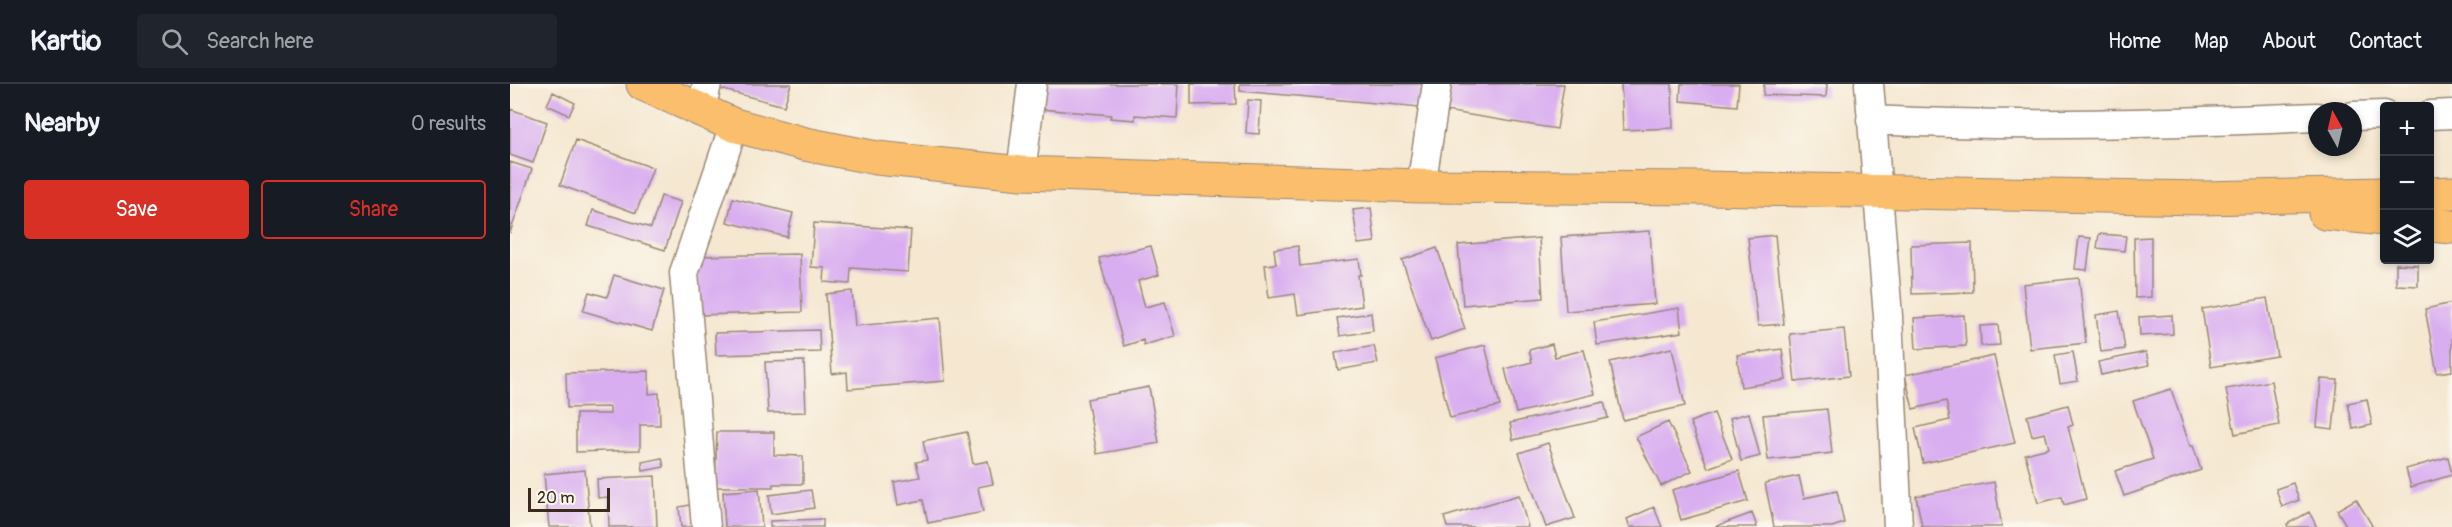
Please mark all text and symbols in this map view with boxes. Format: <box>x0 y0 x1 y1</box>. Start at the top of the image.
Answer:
search box <box>137 14 557 68</box>
text: Kartio <box>30 24 101 59</box>
icon: search <box>158 25 191 58</box>
text: Search here <box>206 27 314 55</box>
text: Home <box>2108 28 2161 55</box>
text: Map <box>2194 28 2229 55</box>
text: About <box>2262 28 2316 55</box>
text: Contact <box>2349 28 2422 55</box>
north arrow <box>2308 102 2362 156</box>
map controls <box>2380 102 2434 264</box>
button: + <box>2380 102 2434 156</box>
text: Nearby <box>24 107 100 139</box>
text: 0 results <box>411 111 486 136</box>
button: − <box>2380 156 2434 210</box>
button: Save <box>24 180 249 239</box>
button: Share <box>261 180 486 239</box>
button: layers <box>2380 210 2434 264</box>
scale bar <box>528 485 610 512</box>
text: 20 m <box>537 488 575 508</box>

